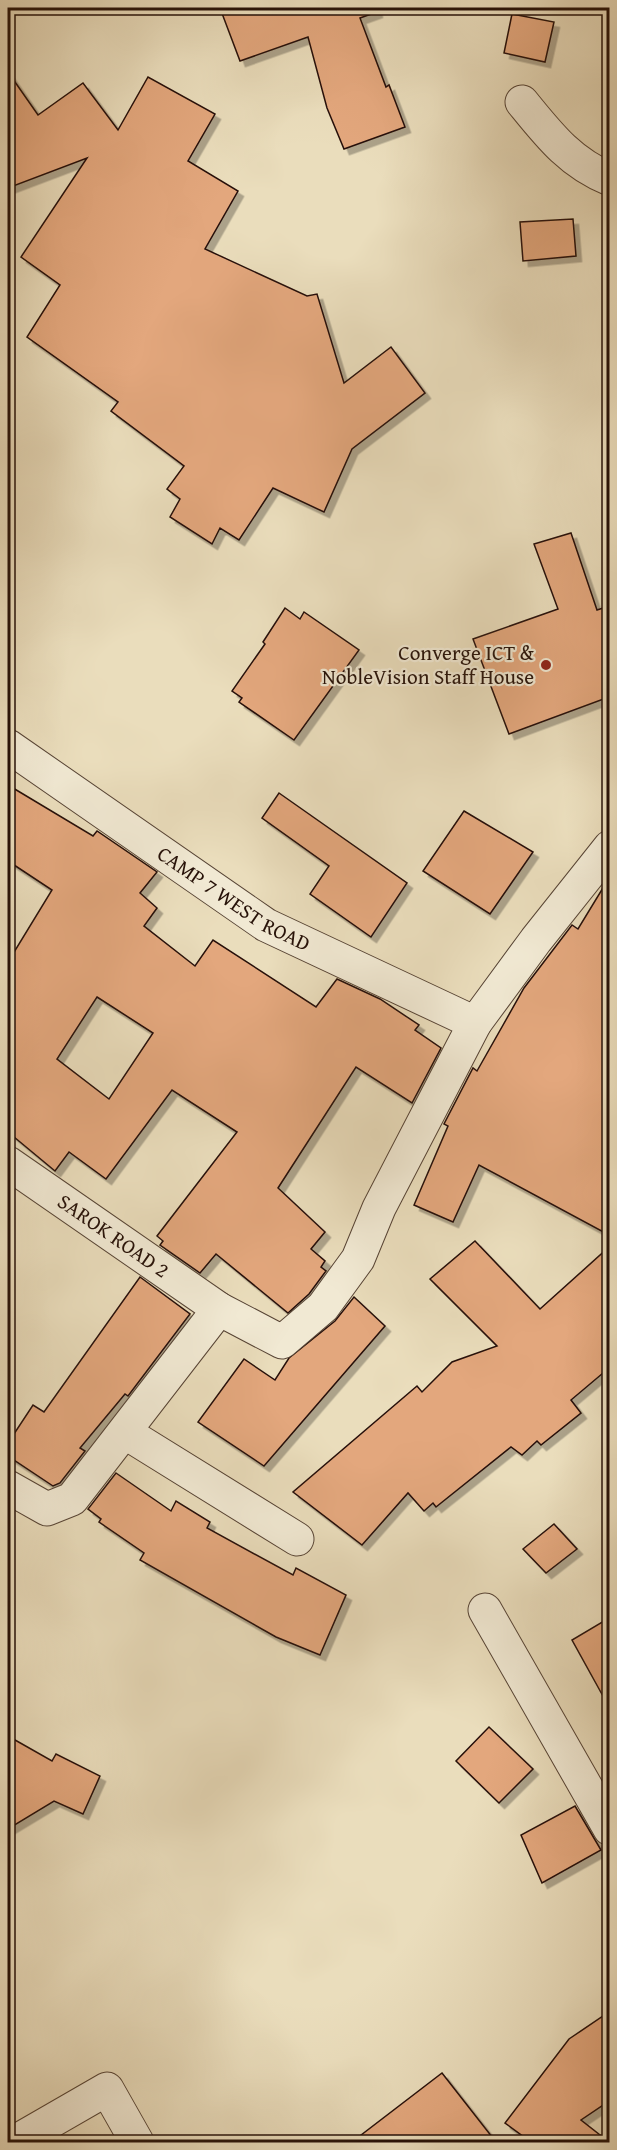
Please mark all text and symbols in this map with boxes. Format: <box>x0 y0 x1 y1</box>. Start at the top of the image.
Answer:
place label: Converge ICT & NobleVision Staff House <box>322 637 535 692</box>
marker: Converge ICT & NobleVision Staff House <box>539 658 553 672</box>
street label: CAMP 7 WEST ROAD <box>151 838 316 959</box>
street label: SAROK ROAD 2 <box>51 1186 176 1285</box>

